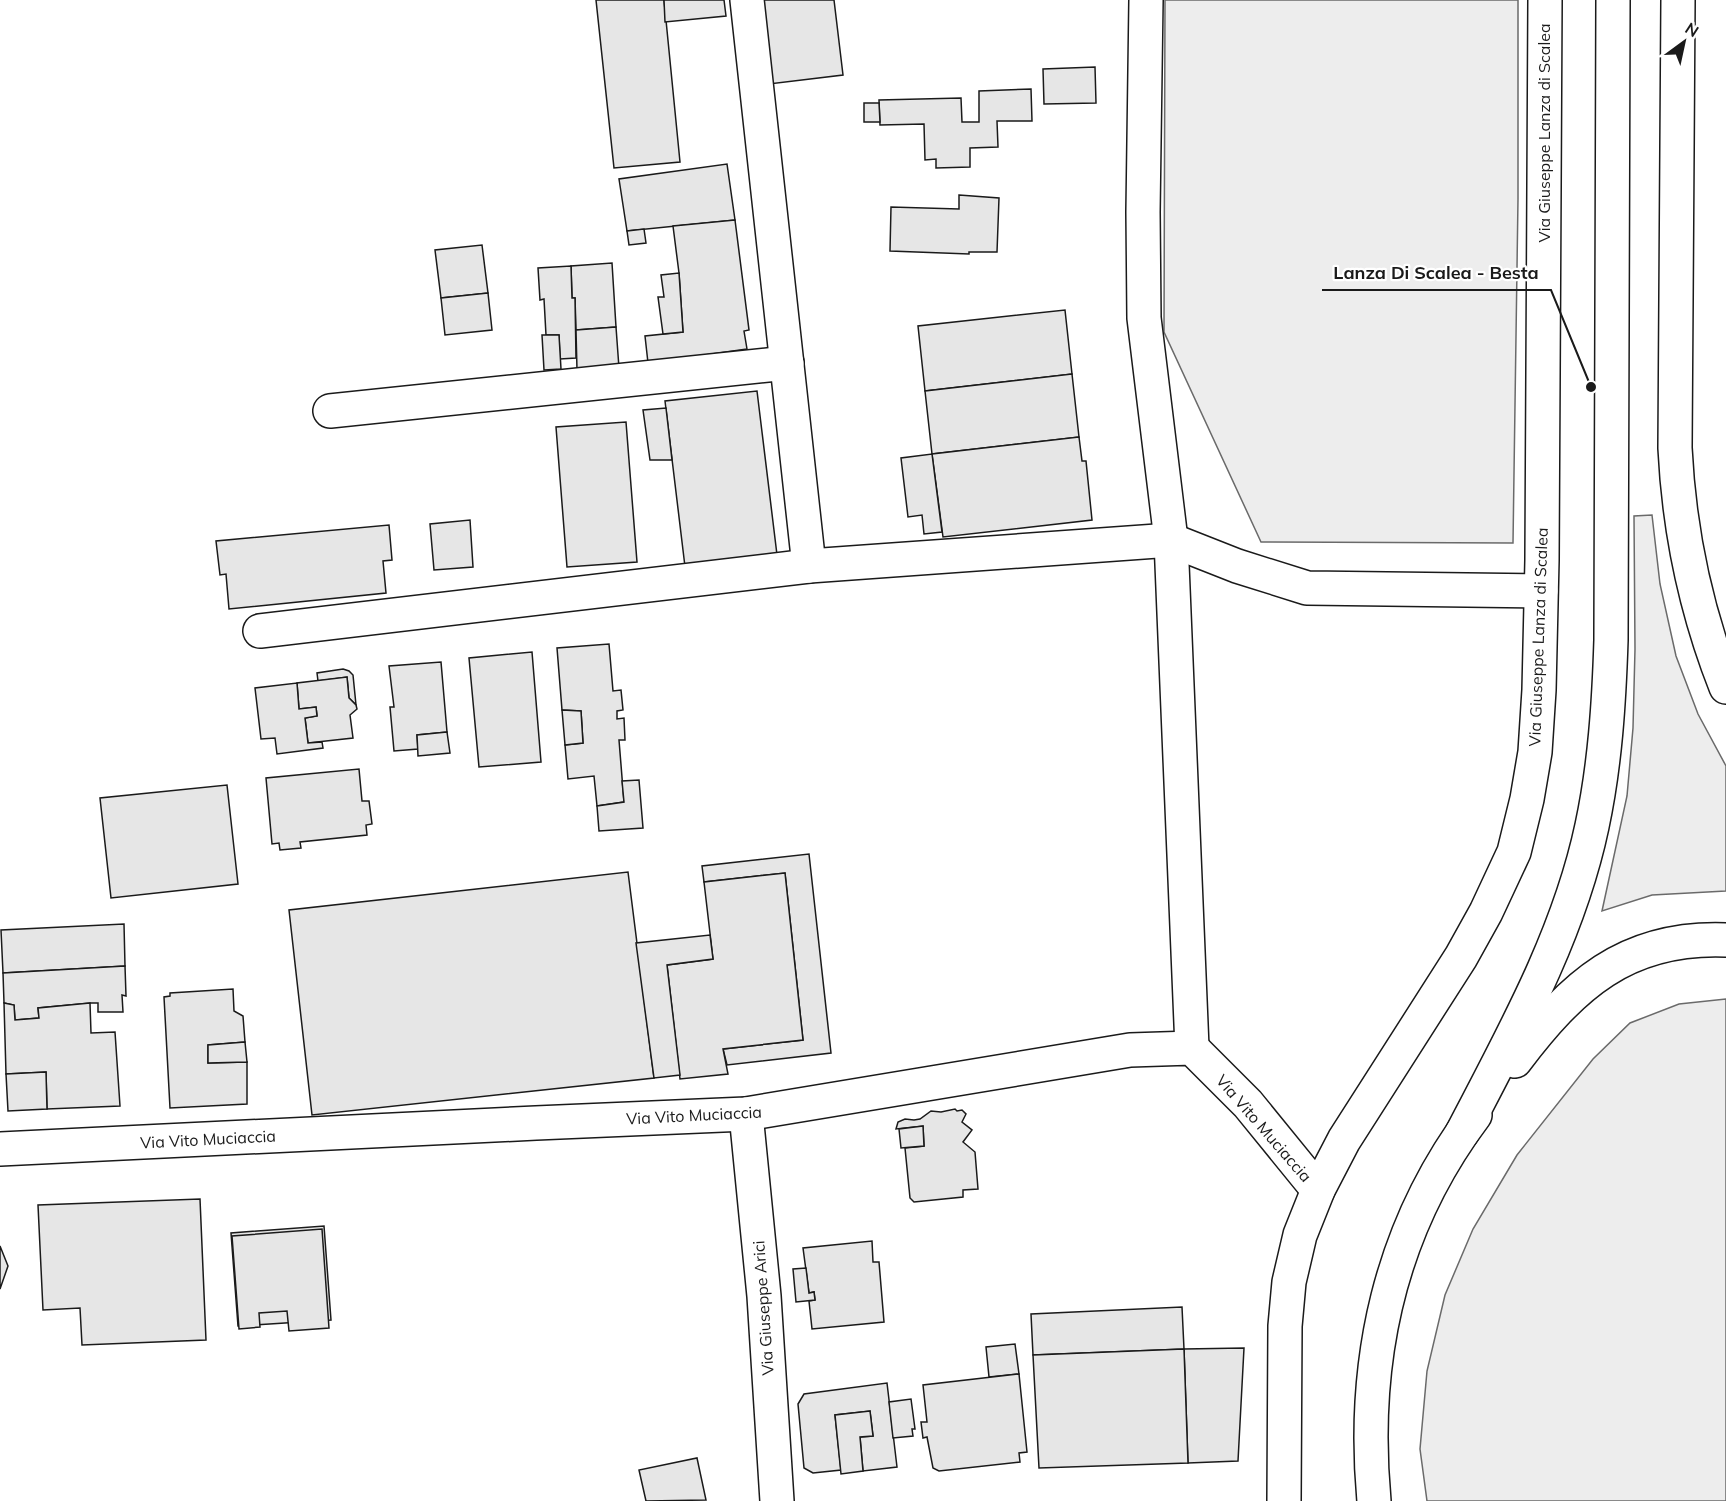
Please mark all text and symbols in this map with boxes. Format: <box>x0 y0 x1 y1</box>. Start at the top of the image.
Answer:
north arrow <box>1654 12 1714 72</box>
text: N <box>1682 18 1703 41</box>
street label: Via Giuseppe Lanza di Scalea <box>1534 23 1554 243</box>
callout: Lanza Di Scalea - Besta <box>1322 254 1551 290</box>
text: Lanza Di Scalea - Besta <box>1333 261 1539 284</box>
street label: Via Giuseppe Lanza di Scalea <box>1524 527 1552 747</box>
street label: Via Vito Muciaccia <box>1212 1070 1316 1186</box>
street label: Via Vito Muciaccia <box>626 1101 762 1129</box>
street label: Via Vito Muciaccia <box>140 1125 276 1153</box>
street label: Via Giuseppe Arici <box>748 1240 778 1376</box>

